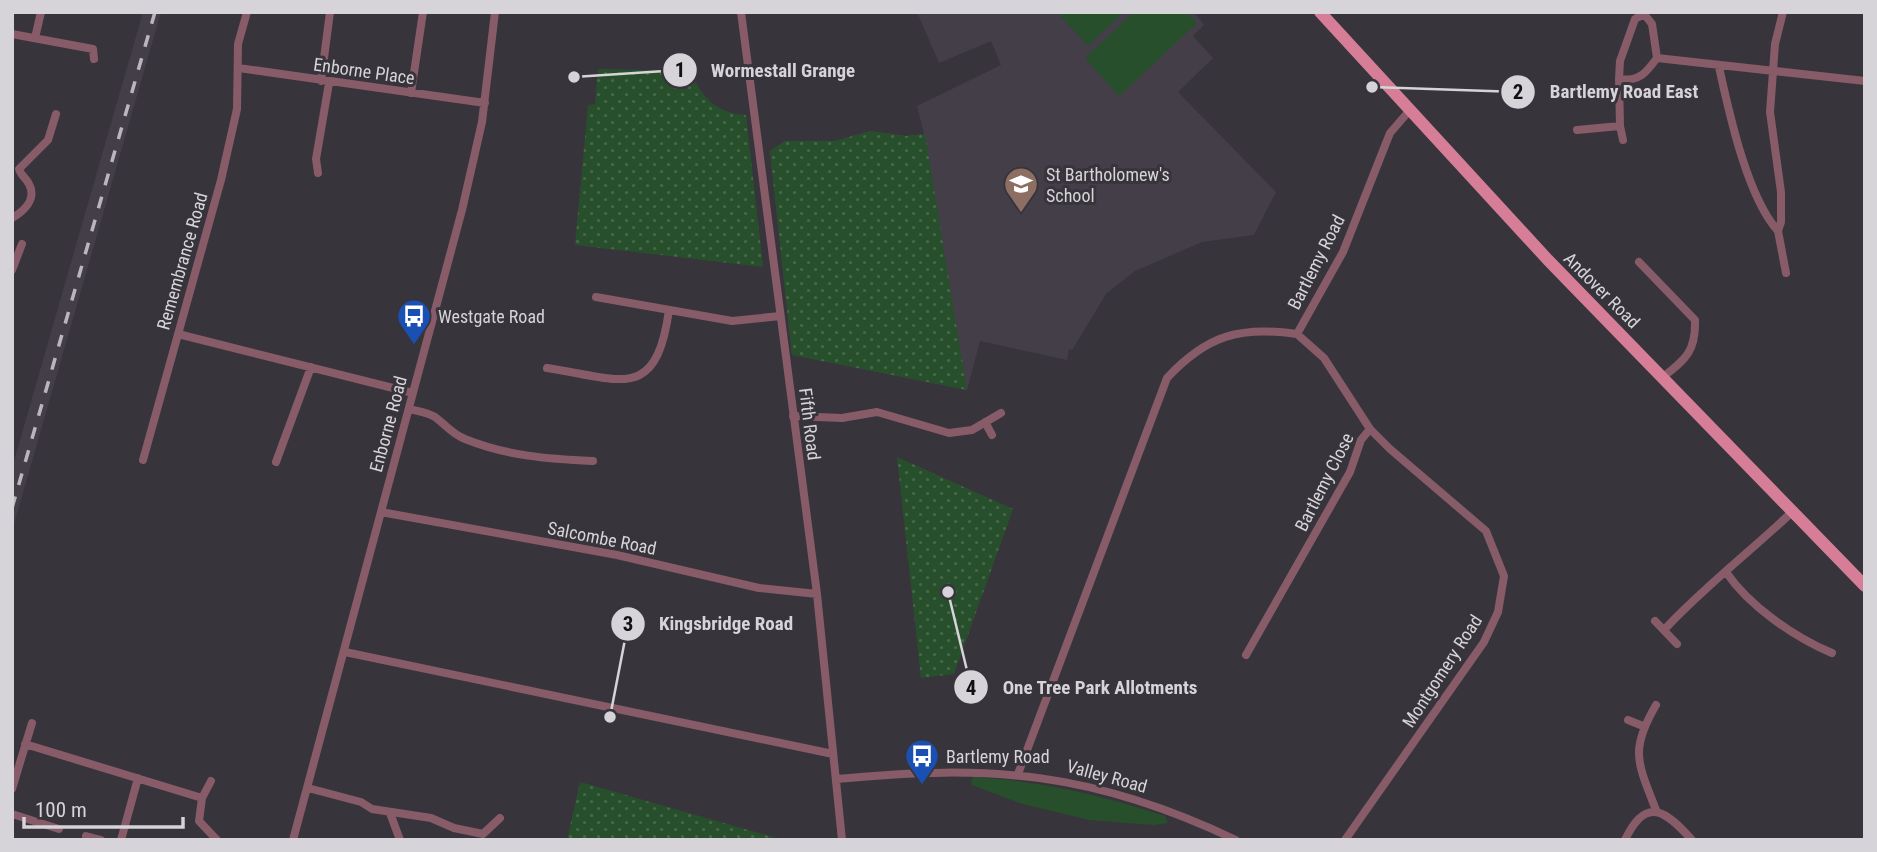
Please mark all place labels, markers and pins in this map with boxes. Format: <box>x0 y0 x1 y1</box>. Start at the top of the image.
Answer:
callout: Wormestall Grange <box>662 50 870 90</box>
callout: Bartlemy Road East <box>1501 72 1712 112</box>
place label: St Bartholomew's School <box>1046 164 1170 206</box>
school or university icon: St Bartholomew's School <box>1002 165 1040 214</box>
bus stop icon: Westgate Road <box>395 297 433 346</box>
place label: Westgate Road <box>438 306 545 327</box>
callout: Kingsbridge Road <box>610 604 808 644</box>
callout: One Tree Park Allotments <box>953 667 1212 707</box>
bus stop icon: Bartlemy Road <box>903 737 941 786</box>
place label: Bartlemy Road <box>946 746 1050 767</box>

